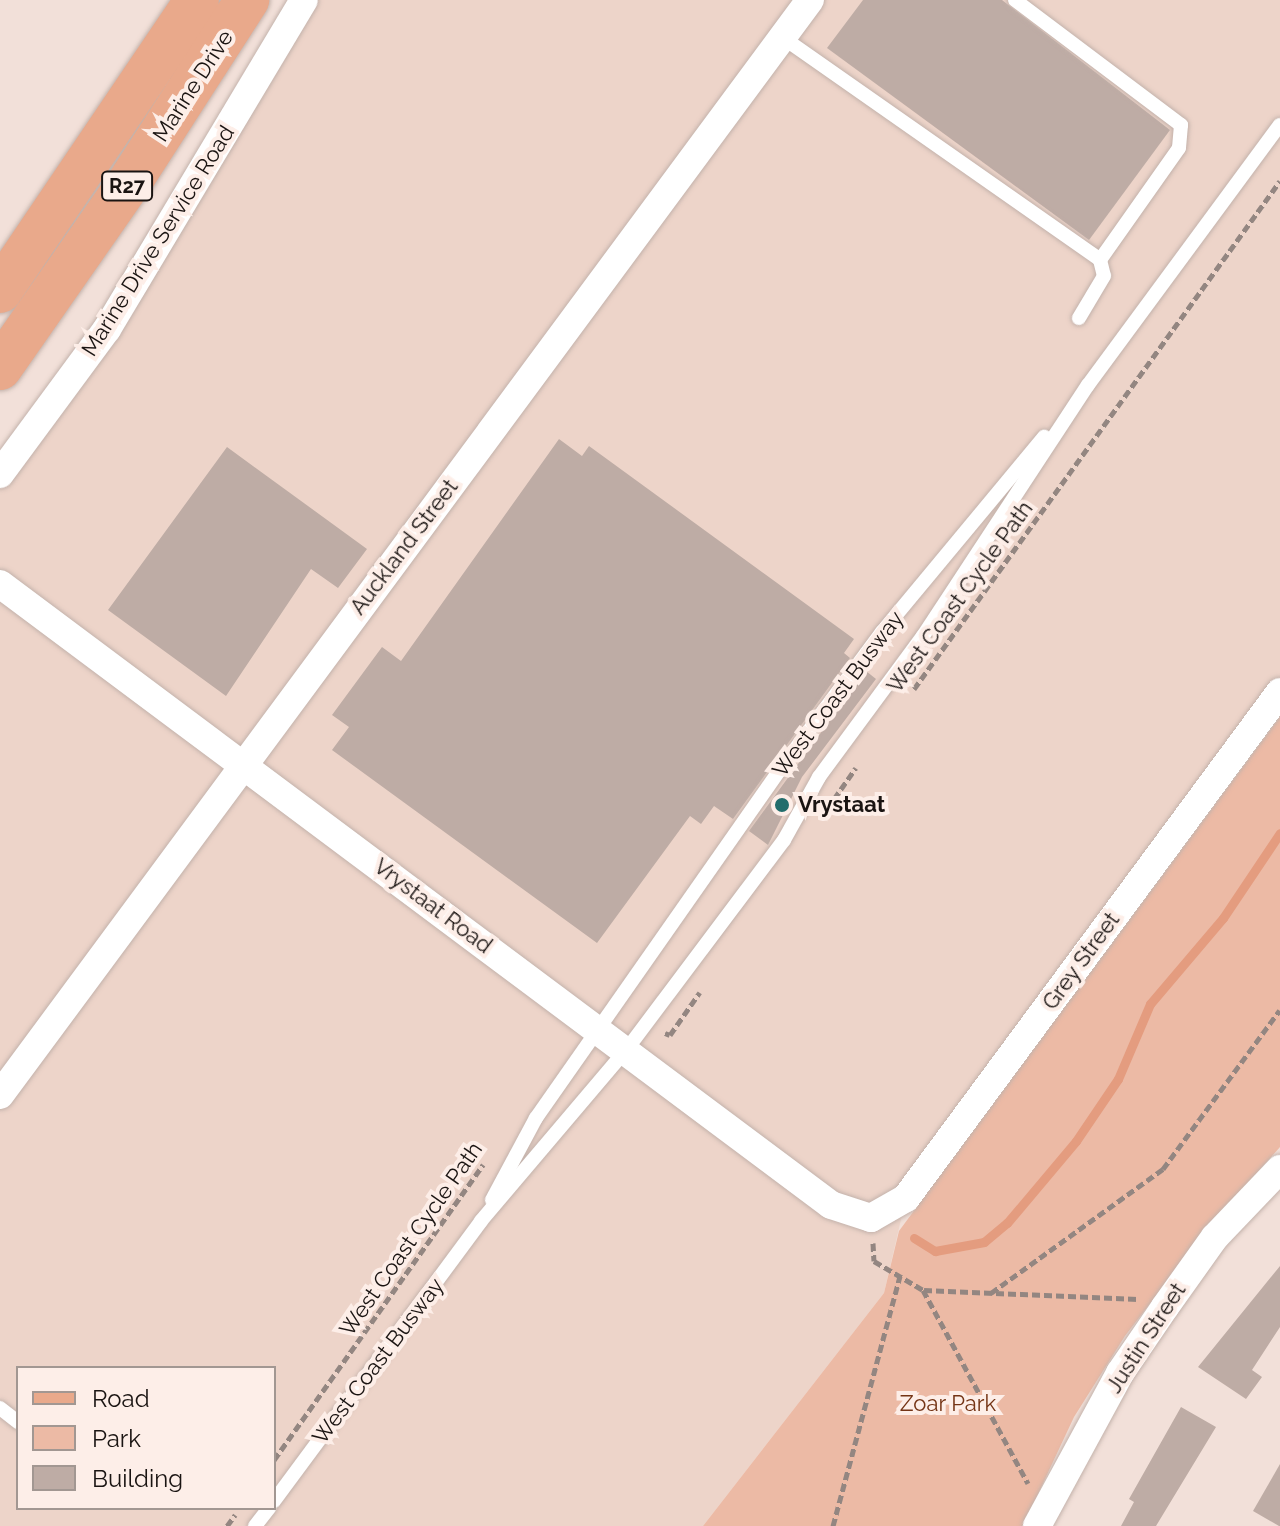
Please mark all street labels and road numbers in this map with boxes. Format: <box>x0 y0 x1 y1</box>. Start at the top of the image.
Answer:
street label: Marine Drive <box>147 25 239 147</box>
street label: Marine Drive Service Road <box>76 121 240 361</box>
road number: R27 <box>101 170 153 202</box>
street label: Auckland Street <box>345 474 463 620</box>
street label: West Coast Cycle Path <box>882 496 1038 698</box>
street label: West Coast Busway <box>767 606 909 782</box>
street label: Vrystaat Road <box>369 853 497 959</box>
street label: Grey Street <box>1037 907 1125 1015</box>
street label: West Coast Cycle Path <box>334 1137 488 1341</box>
street label: West Coast Busway <box>307 1273 449 1449</box>
street label: Justin Street <box>1101 1278 1191 1398</box>

